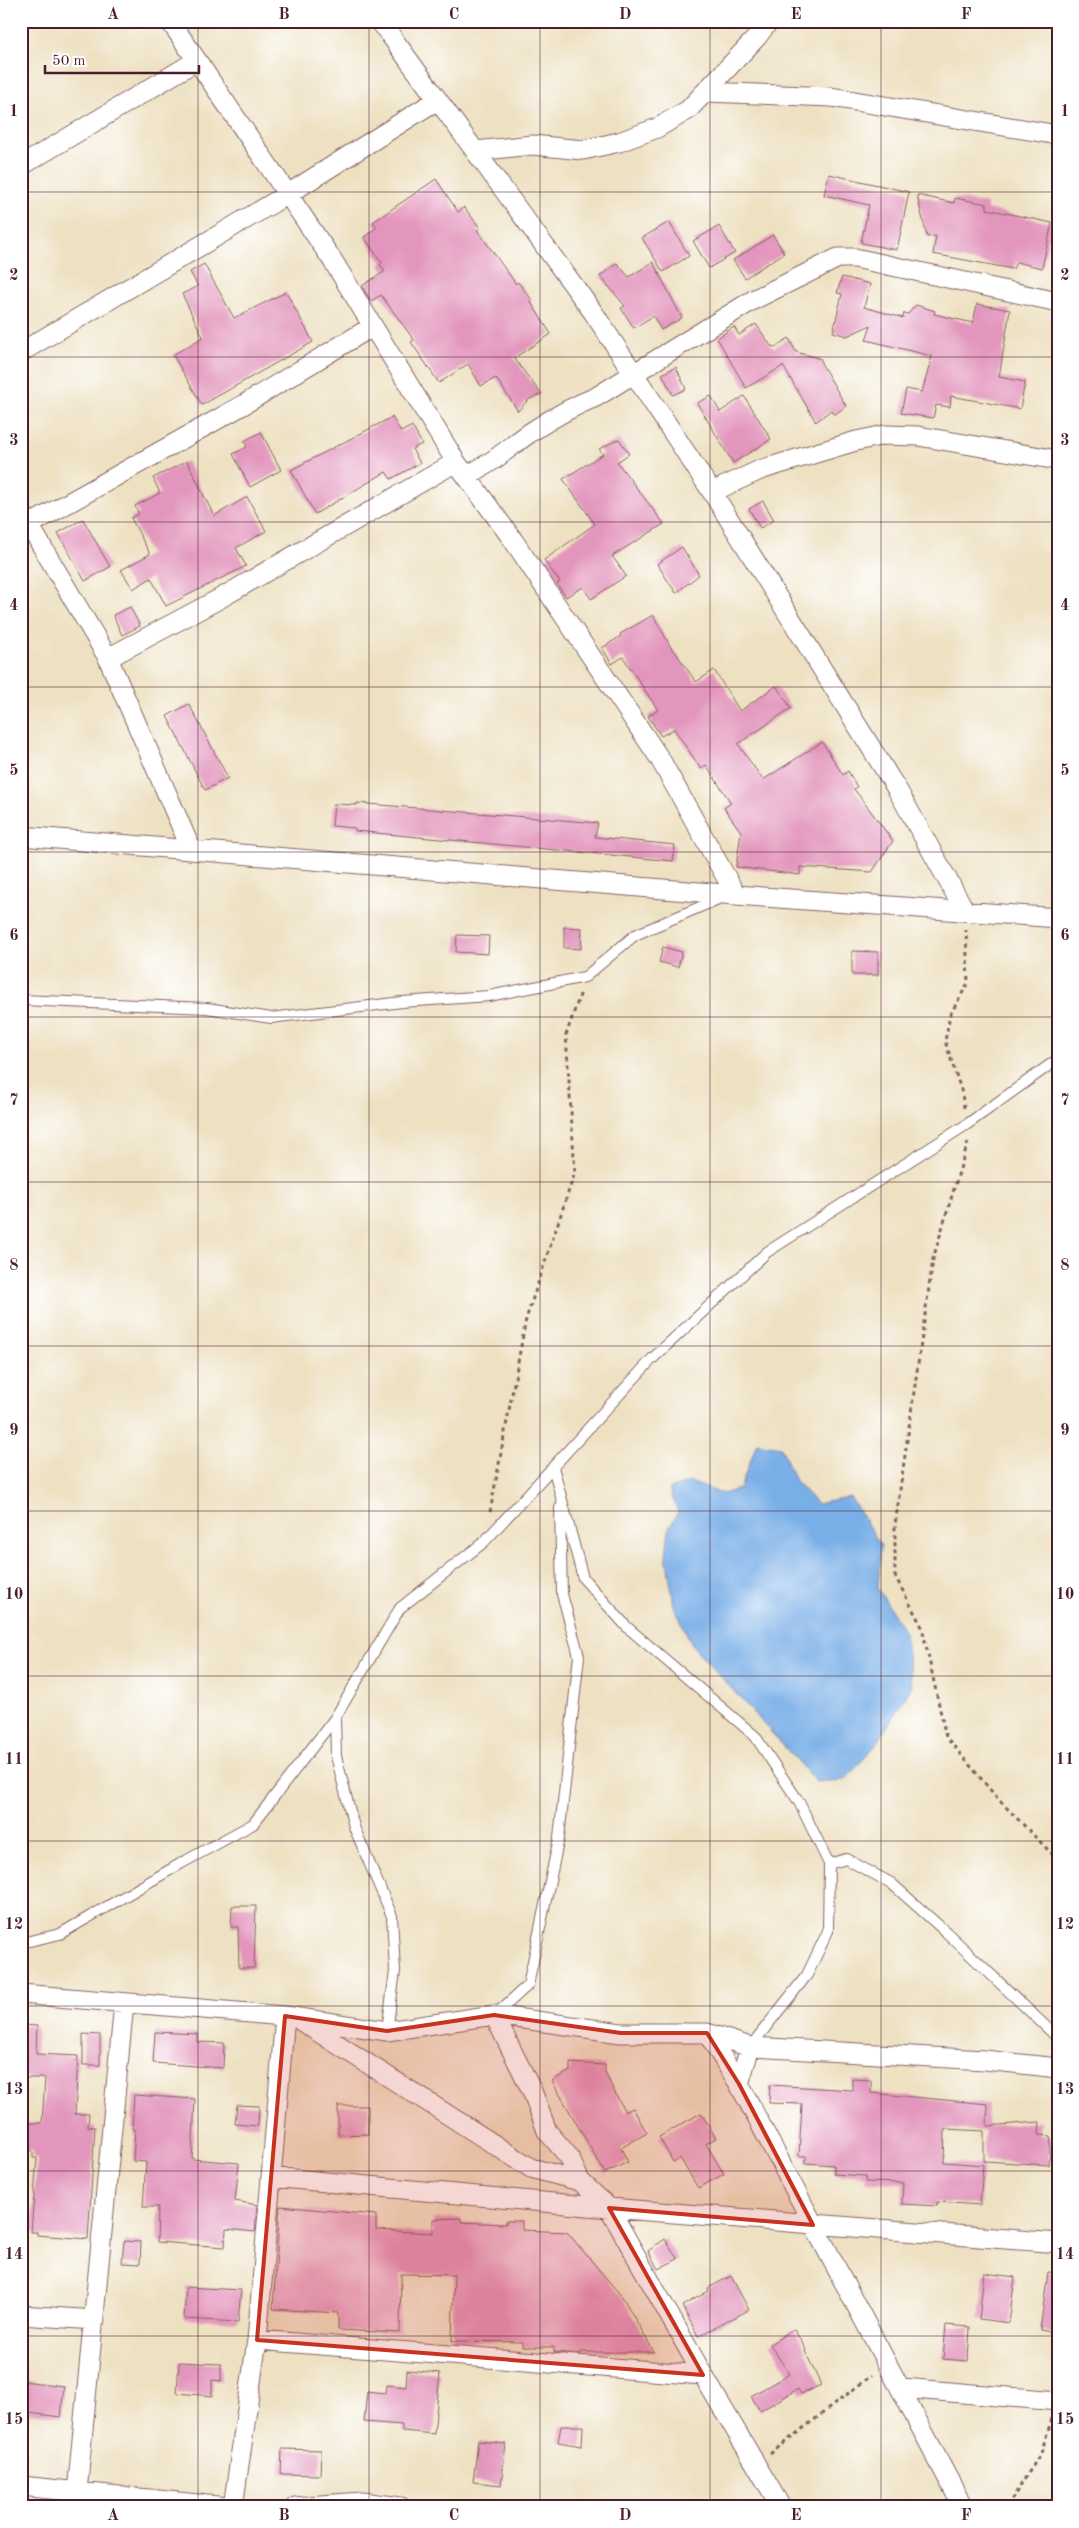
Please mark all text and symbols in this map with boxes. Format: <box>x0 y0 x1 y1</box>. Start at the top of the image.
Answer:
text: A <box>107 7 119 23</box>
text: B <box>278 7 290 23</box>
text: C <box>449 7 459 23</box>
text: D <box>619 7 631 23</box>
text: E <box>790 7 802 23</box>
text: F <box>961 7 972 23</box>
scale bar <box>45 42 199 74</box>
text: 50 m <box>52 54 86 69</box>
text: 1 <box>9 104 19 120</box>
text: 1 <box>1060 104 1070 120</box>
text: 2 <box>9 268 19 284</box>
text: 2 <box>1060 268 1070 284</box>
text: 3 <box>9 433 19 449</box>
text: 3 <box>1060 433 1070 449</box>
text: 4 <box>9 598 19 614</box>
text: 4 <box>1060 598 1070 614</box>
text: 5 <box>9 763 19 779</box>
text: 5 <box>1060 763 1070 779</box>
text: 6 <box>9 928 19 944</box>
text: 6 <box>1060 928 1070 944</box>
text: 7 <box>9 1093 19 1109</box>
text: 7 <box>1060 1093 1070 1109</box>
text: 8 <box>9 1258 19 1274</box>
text: 8 <box>1060 1258 1070 1274</box>
text: 9 <box>9 1423 19 1439</box>
text: 9 <box>1060 1423 1070 1439</box>
text: 10 <box>5 1587 23 1603</box>
text: 10 <box>1056 1587 1074 1603</box>
text: 11 <box>5 1752 23 1768</box>
text: 11 <box>1056 1752 1074 1768</box>
text: 12 <box>5 1917 23 1933</box>
text: 12 <box>1056 1917 1074 1933</box>
text: 13 <box>5 2082 23 2098</box>
text: 13 <box>1056 2082 1074 2098</box>
text: 14 <box>5 2247 23 2263</box>
text: 14 <box>1056 2247 1074 2263</box>
text: 15 <box>5 2412 23 2428</box>
text: 15 <box>1056 2412 1074 2428</box>
text: A <box>107 2508 119 2524</box>
text: B <box>278 2508 290 2524</box>
text: C <box>449 2508 459 2524</box>
text: D <box>619 2508 631 2524</box>
text: E <box>790 2508 802 2524</box>
text: F <box>961 2508 972 2524</box>

